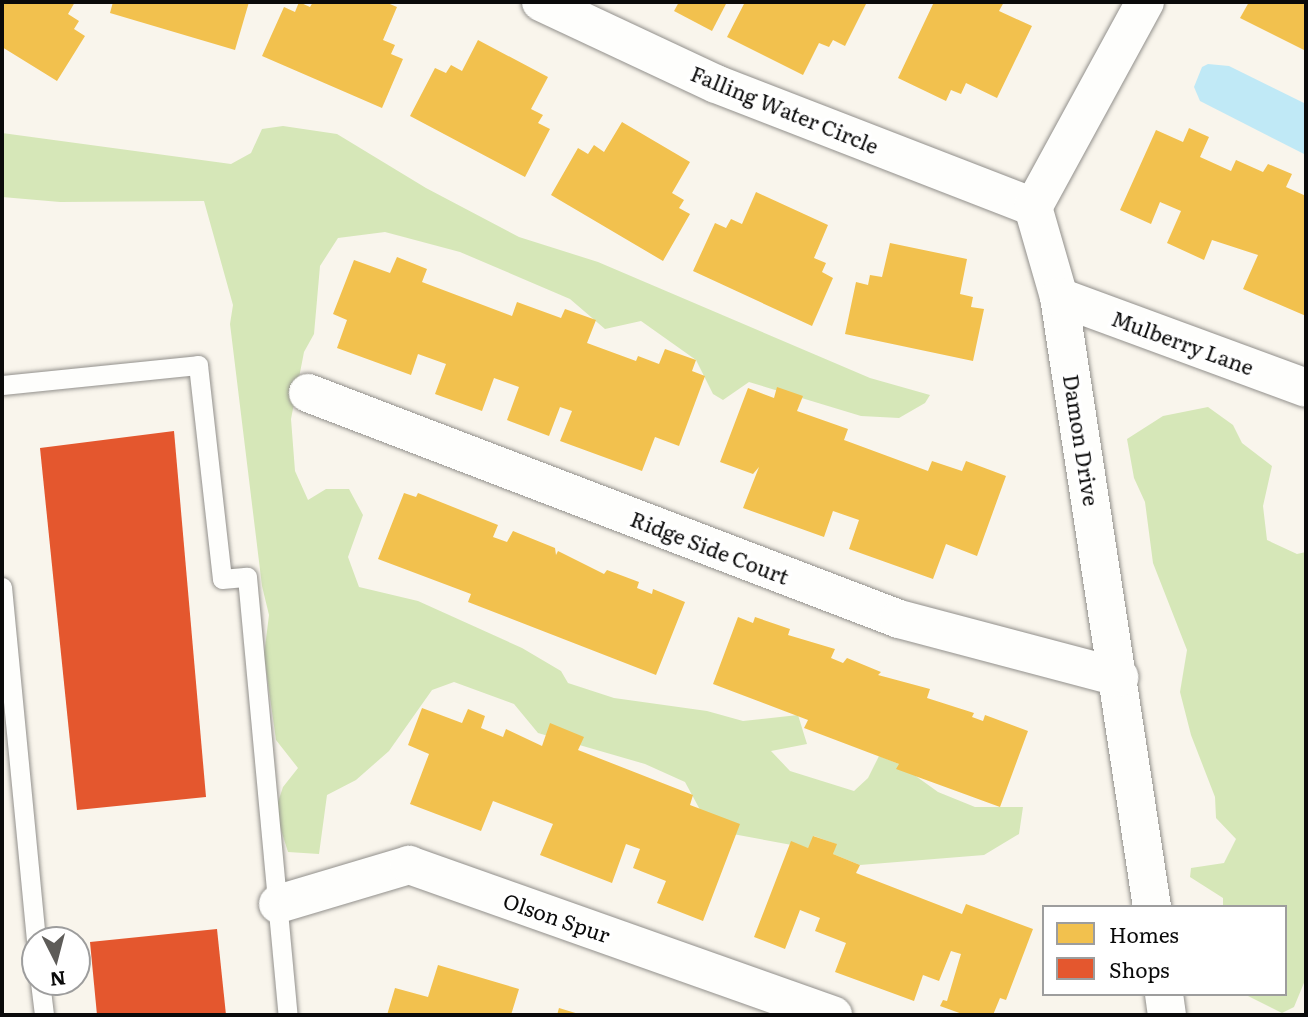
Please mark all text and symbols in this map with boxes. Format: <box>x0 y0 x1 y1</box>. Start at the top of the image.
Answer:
street label: Falling Water Circle <box>687 60 883 158</box>
street label: Mulberry Lane <box>1109 305 1257 379</box>
street label: Damon Drive <box>1059 372 1105 508</box>
street label: Ridge Side Court <box>627 505 793 589</box>
street label: Olson Spur <box>500 887 614 947</box>
legend <box>1042 905 1287 996</box>
text: Homes <box>1109 918 1179 949</box>
north arrow <box>21 926 91 996</box>
text: Shops <box>1109 953 1170 984</box>
text: N <box>49 965 67 995</box>

